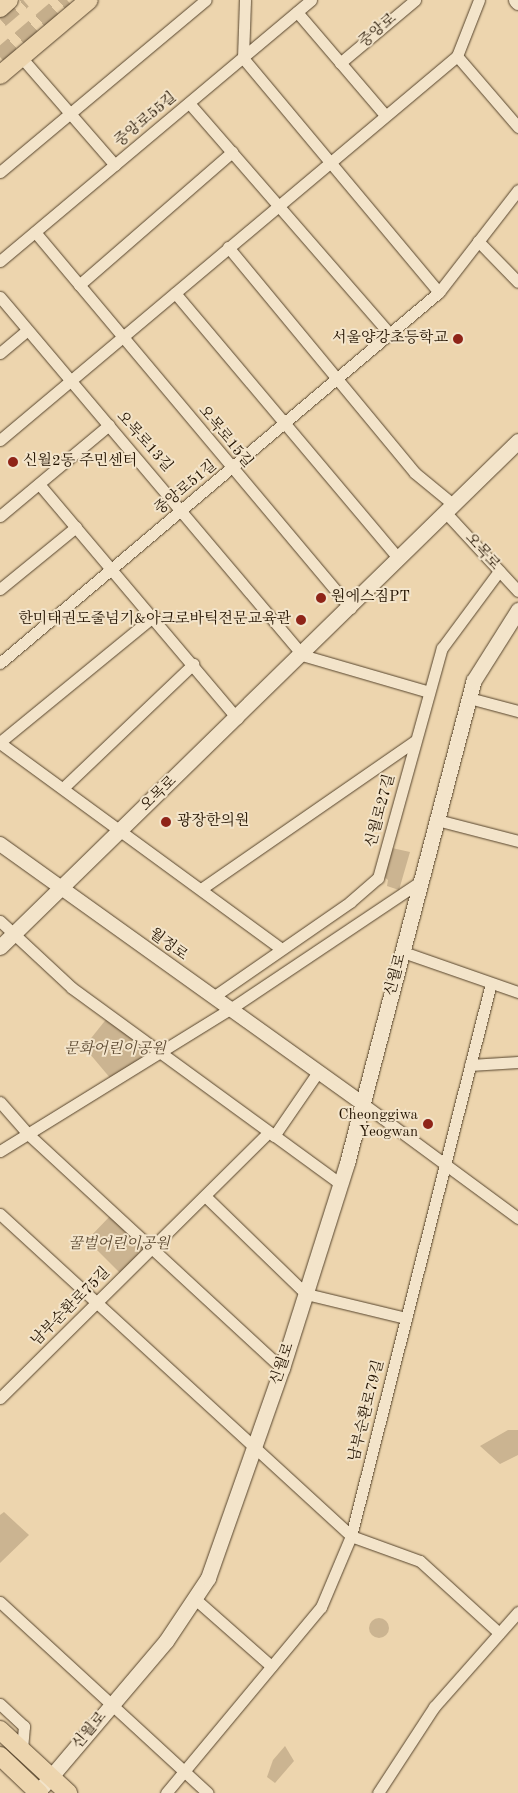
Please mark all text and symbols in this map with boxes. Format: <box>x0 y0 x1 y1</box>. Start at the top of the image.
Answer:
street label: 중앙로 <box>356 10 400 52</box>
street label: 중앙로55길 <box>111 89 181 151</box>
place label: 서울양강초등학교 <box>332 330 448 348</box>
marker: 서울양강초등학교 <box>452 333 464 345</box>
street label: 오목로15길 <box>194 402 256 472</box>
street label: 오목로13길 <box>112 408 176 476</box>
place label: 신월2동 주민센터 <box>23 453 137 471</box>
marker: 신월2동 주민센터 <box>7 456 19 468</box>
street label: 중앙로51길 <box>151 457 221 519</box>
street label: 오목로 <box>461 530 503 574</box>
place label: 원에스짐PT <box>331 589 410 607</box>
marker: 원에스짐PT <box>315 592 327 604</box>
place label: 한미태권도줄넘기&아크로바틱전문교육관 <box>18 611 291 629</box>
marker: 한미태권도줄넘기&아크로바틱전문교육관 <box>295 614 307 626</box>
street label: 오목로 <box>137 772 181 816</box>
street label: 신월로27길 <box>363 772 399 850</box>
place label: 광장한의원 <box>177 813 249 831</box>
marker: 광장한의원 <box>159 815 173 829</box>
street label: 월정로 <box>145 925 191 965</box>
street label: 신월로 <box>382 952 410 998</box>
park label: 문화어린이공원 <box>64 1041 166 1059</box>
place label: Cheonggiwa Yeogwan <box>339 1106 418 1141</box>
marker: Cheonggiwa Yeogwan <box>422 1118 434 1130</box>
park label: 꿀벌어린이공원 <box>68 1236 170 1254</box>
street label: 남부순환로75길 <box>28 1264 114 1350</box>
street label: 신월로 <box>267 1341 299 1387</box>
street label: 남부순환로79길 <box>346 1358 388 1464</box>
street label: 신월로 <box>69 1709 111 1753</box>

